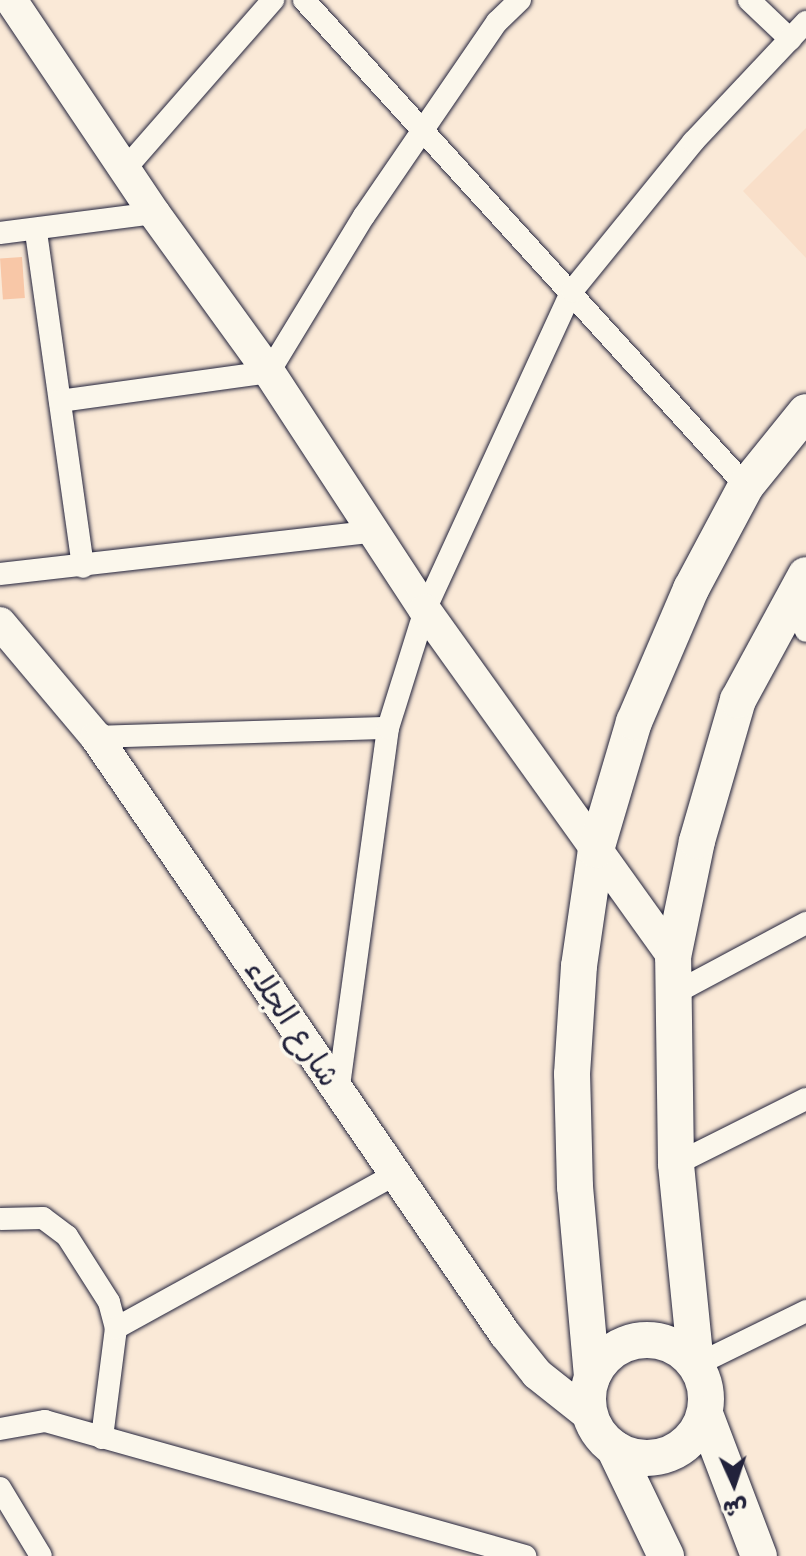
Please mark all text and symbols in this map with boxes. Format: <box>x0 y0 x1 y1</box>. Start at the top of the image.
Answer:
street label: شارع الجلاء <box>236 954 346 1094</box>
north arrow <box>694 1444 774 1524</box>
text: ش <box>722 1494 748 1522</box>

